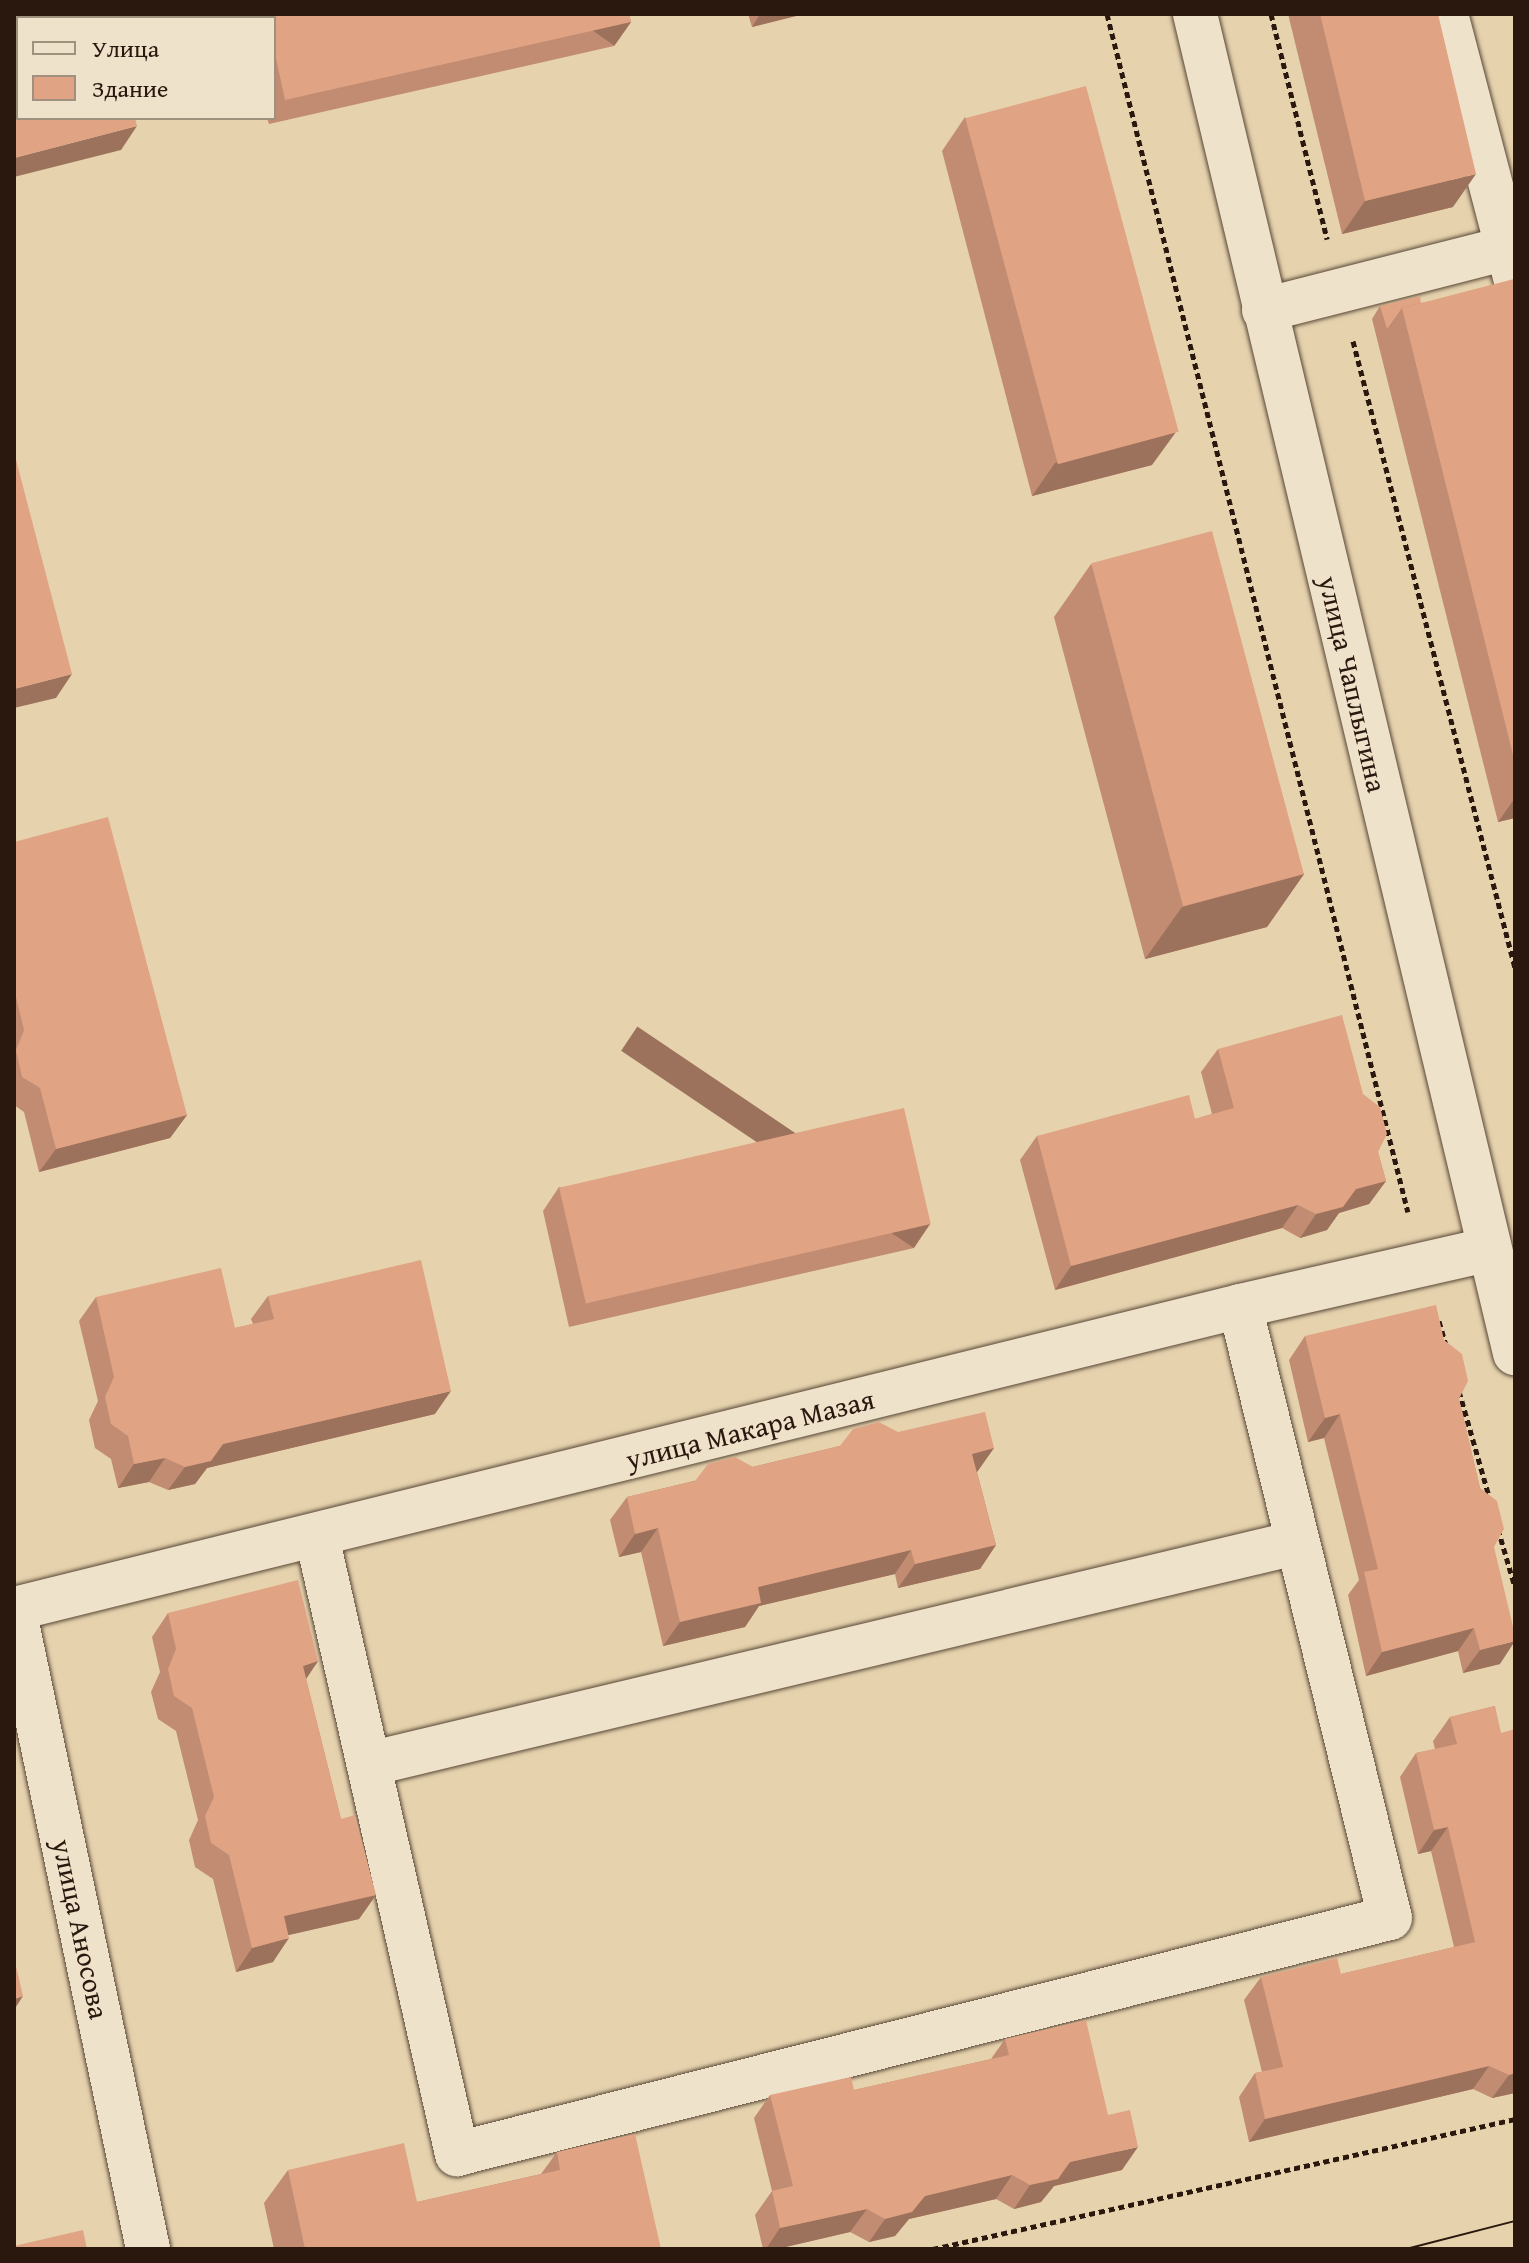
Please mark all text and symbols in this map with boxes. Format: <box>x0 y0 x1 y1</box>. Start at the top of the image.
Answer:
legend <box>16 16 276 120</box>
text: Улица <box>92 31 159 66</box>
text: Здание <box>92 71 168 106</box>
street label: улица Чаплыгина <box>1312 573 1394 795</box>
street label: улица Макара Мазая <box>622 1382 878 1476</box>
street label: улица Аносова <box>46 1836 116 2022</box>

